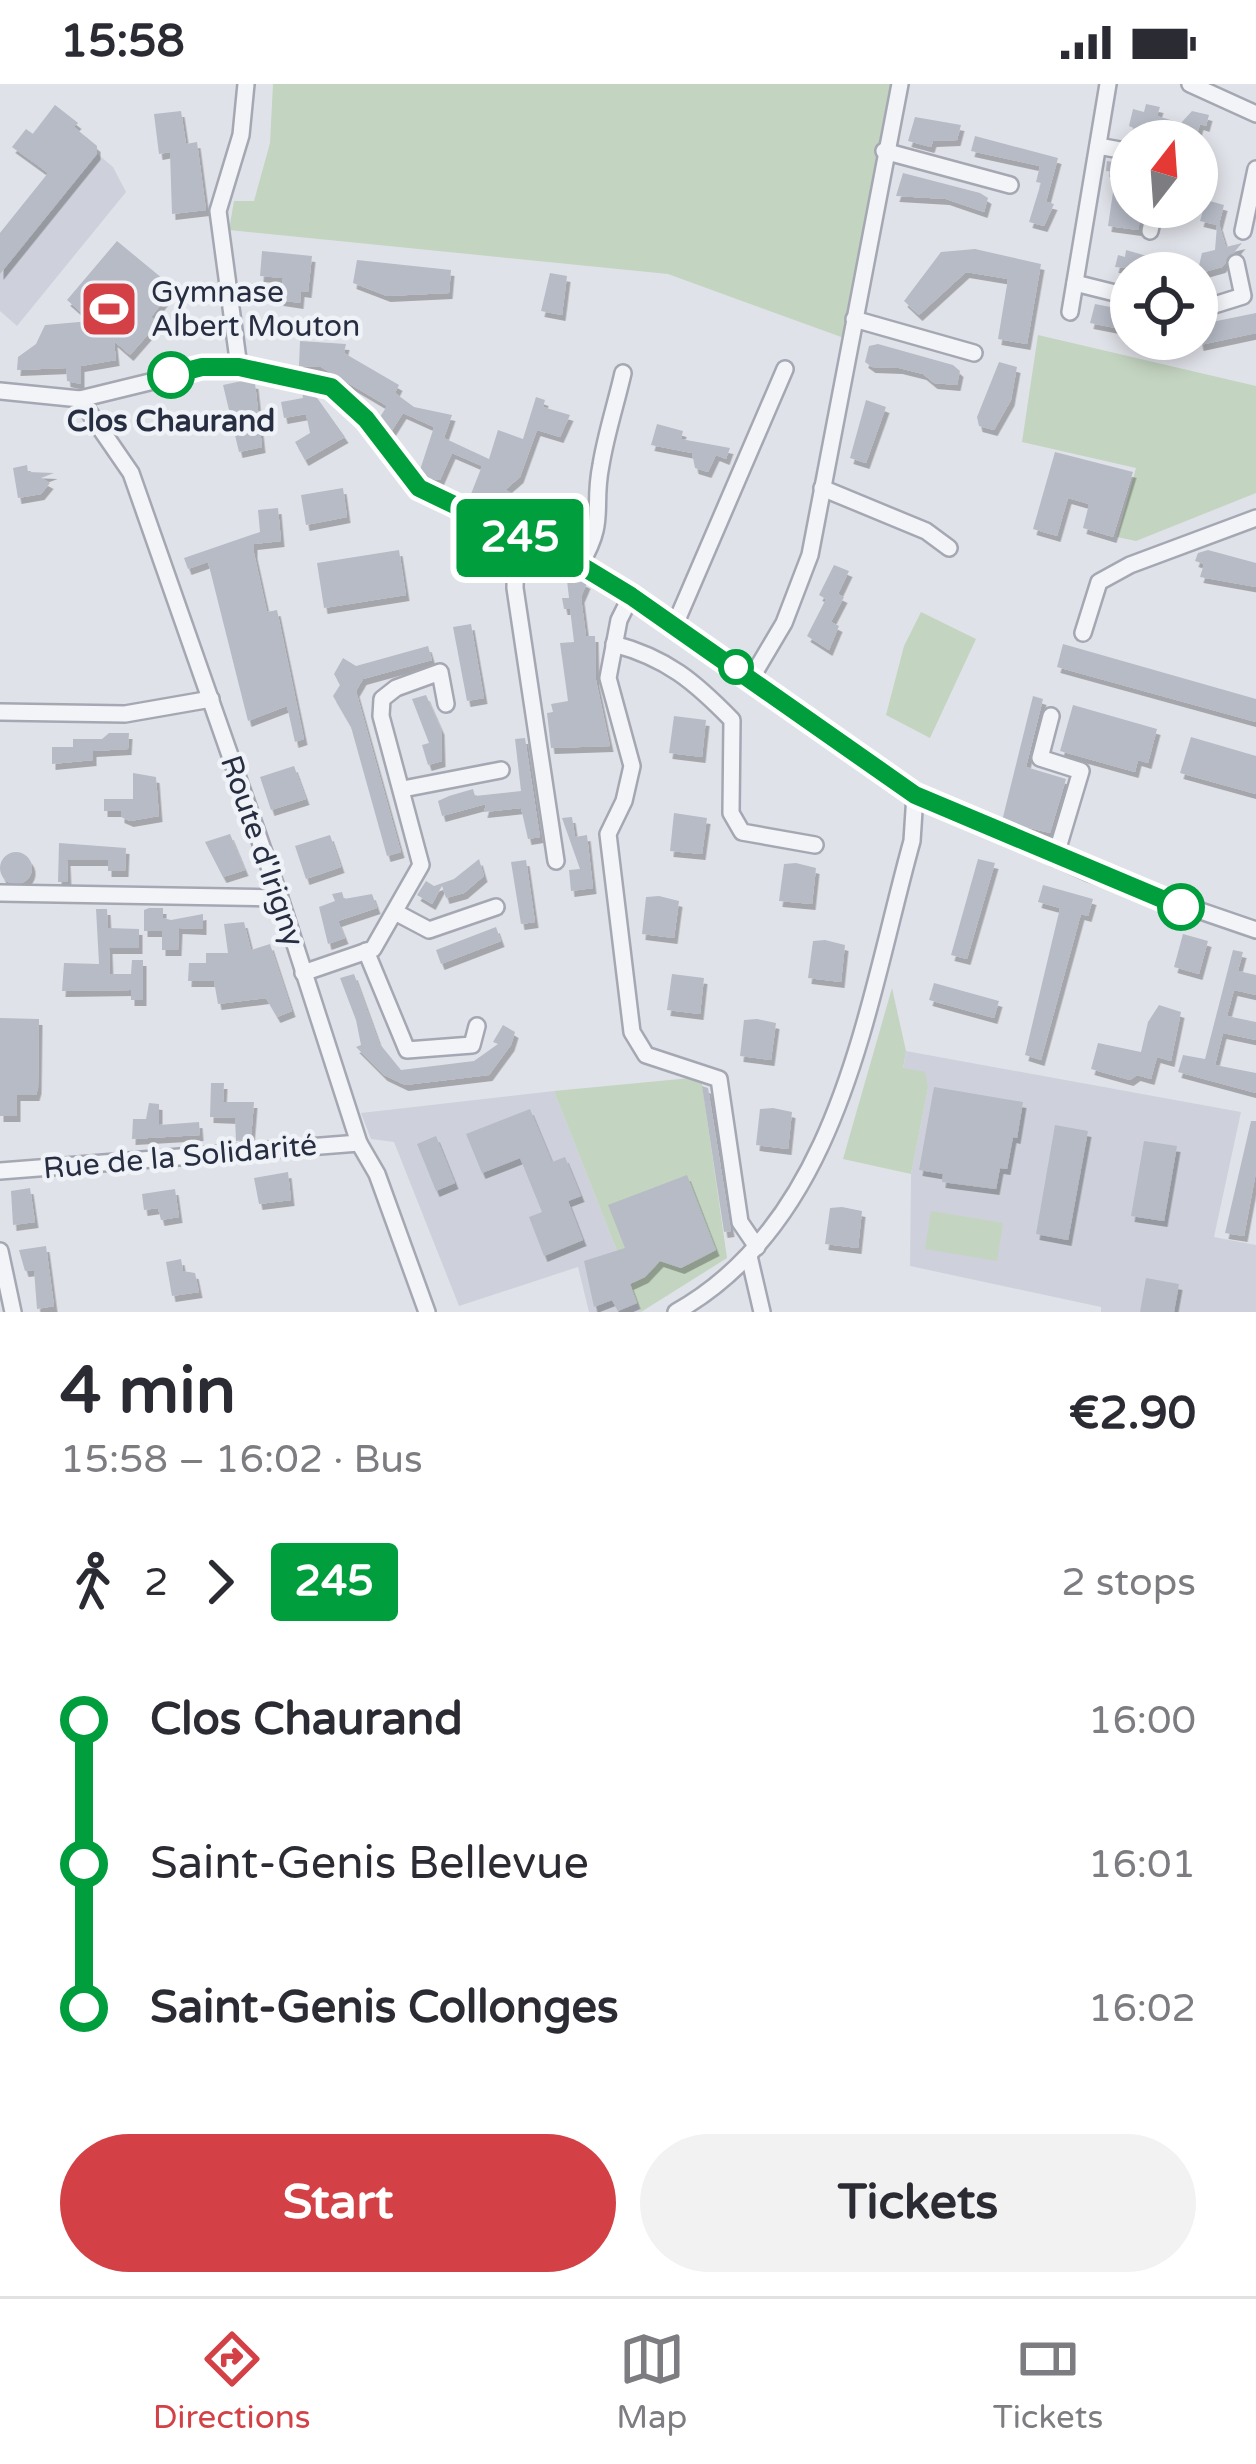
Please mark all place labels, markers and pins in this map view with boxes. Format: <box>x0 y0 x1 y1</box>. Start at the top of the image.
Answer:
place label: Gymnase Albert Mouton <box>151 274 360 345</box>
sports icon: Gymnase Albert Mouton <box>78 278 140 340</box>
marker: Clos Chaurand <box>149 353 193 397</box>
place label: Clos Chaurand <box>67 403 275 440</box>
unlabelled marker <box>720 651 752 683</box>
unlabelled marker <box>1159 885 1203 929</box>

